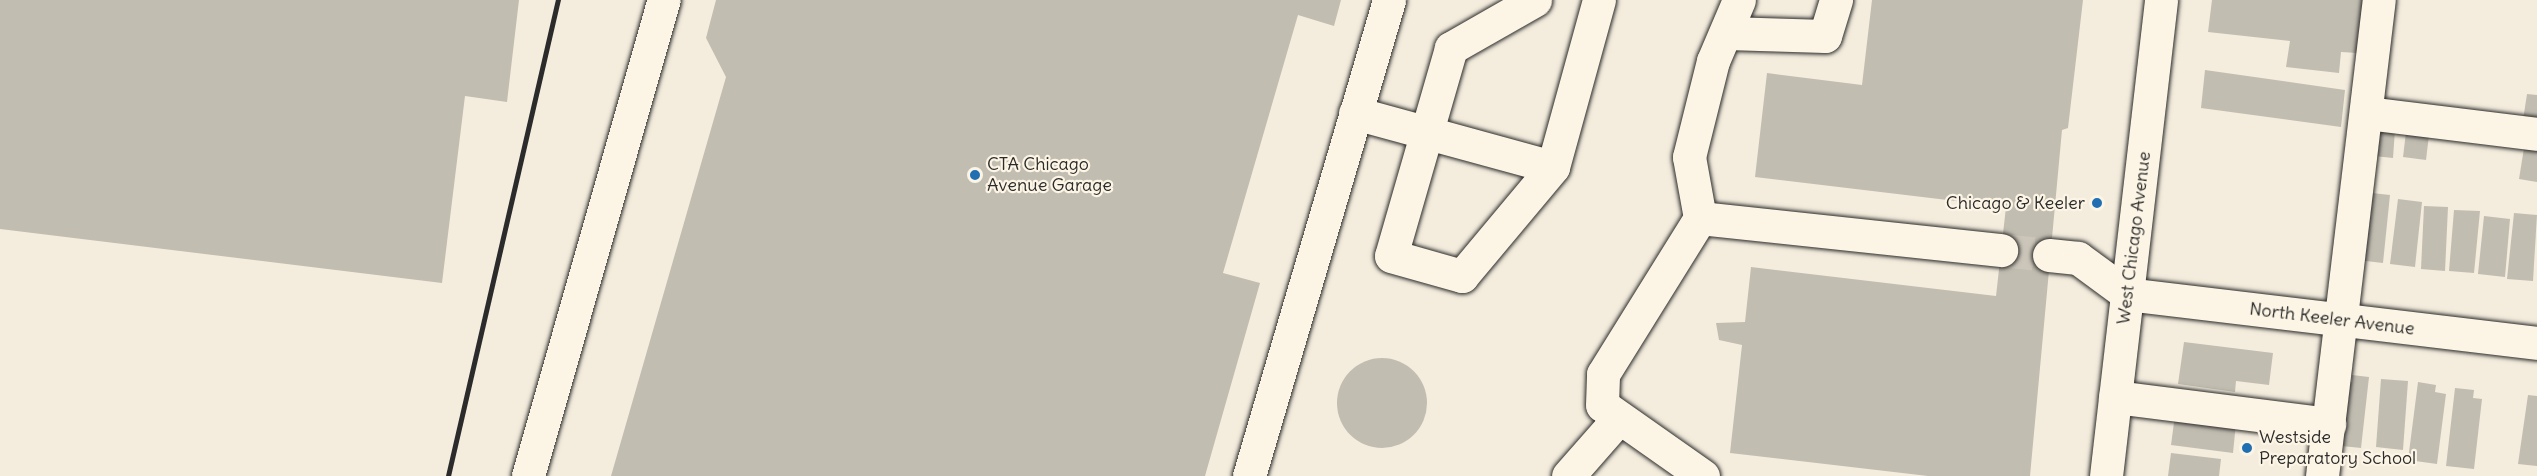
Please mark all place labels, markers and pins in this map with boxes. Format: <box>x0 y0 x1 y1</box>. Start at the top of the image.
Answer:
place label: CTA Chicago Avenue Garage <box>987 154 1112 196</box>
marker: CTA Chicago Avenue Garage <box>968 168 982 182</box>
place label: Chicago & Keeler <box>1946 192 2085 214</box>
marker: Chicago & Keeler <box>2090 196 2104 210</box>
place label: Westside Preparatory School <box>2259 427 2416 470</box>
marker: Westside Preparatory School <box>2240 441 2254 455</box>

